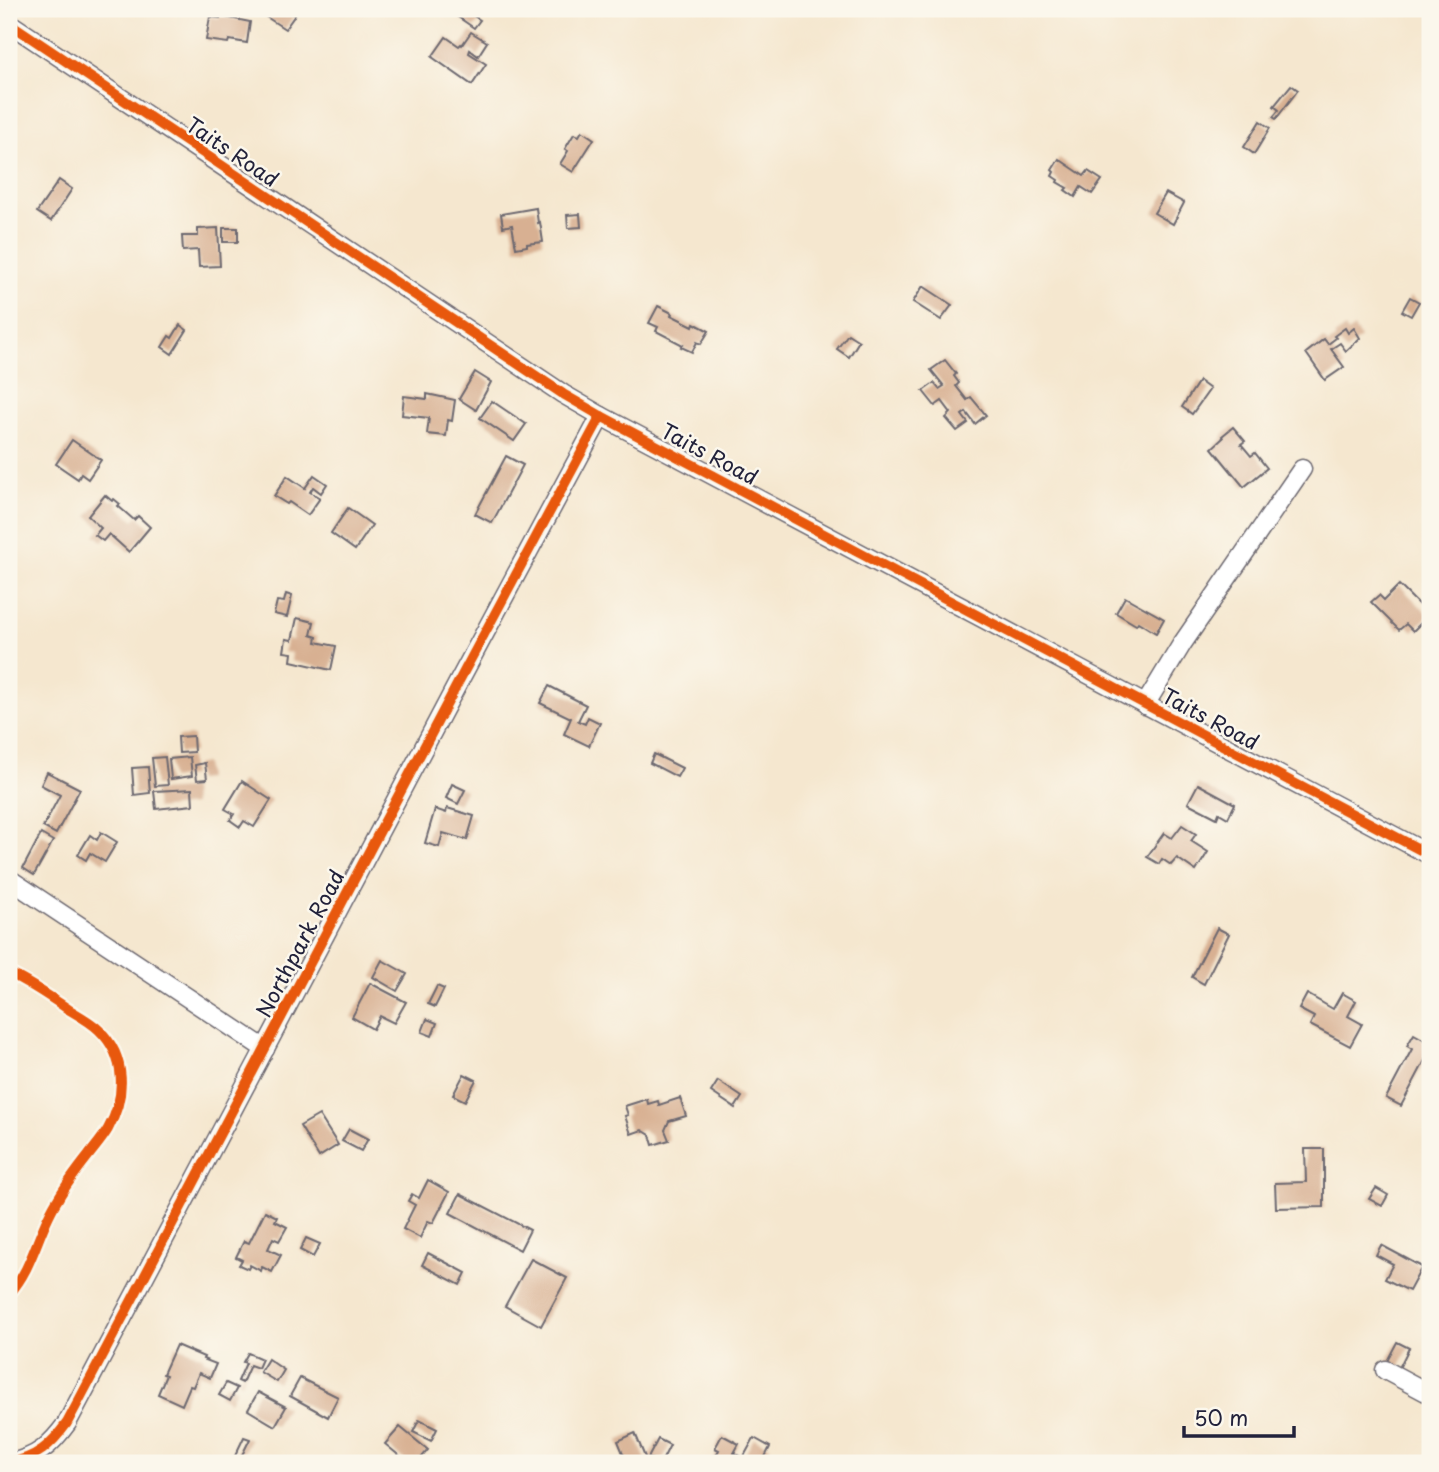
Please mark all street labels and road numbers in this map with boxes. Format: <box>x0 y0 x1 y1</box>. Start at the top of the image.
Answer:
street label: Taits Road <box>180 108 286 194</box>
street label: Taits Road <box>656 414 764 492</box>
street label: Taits Road <box>1157 679 1265 757</box>
street label: Northpark Road <box>247 863 351 1023</box>

